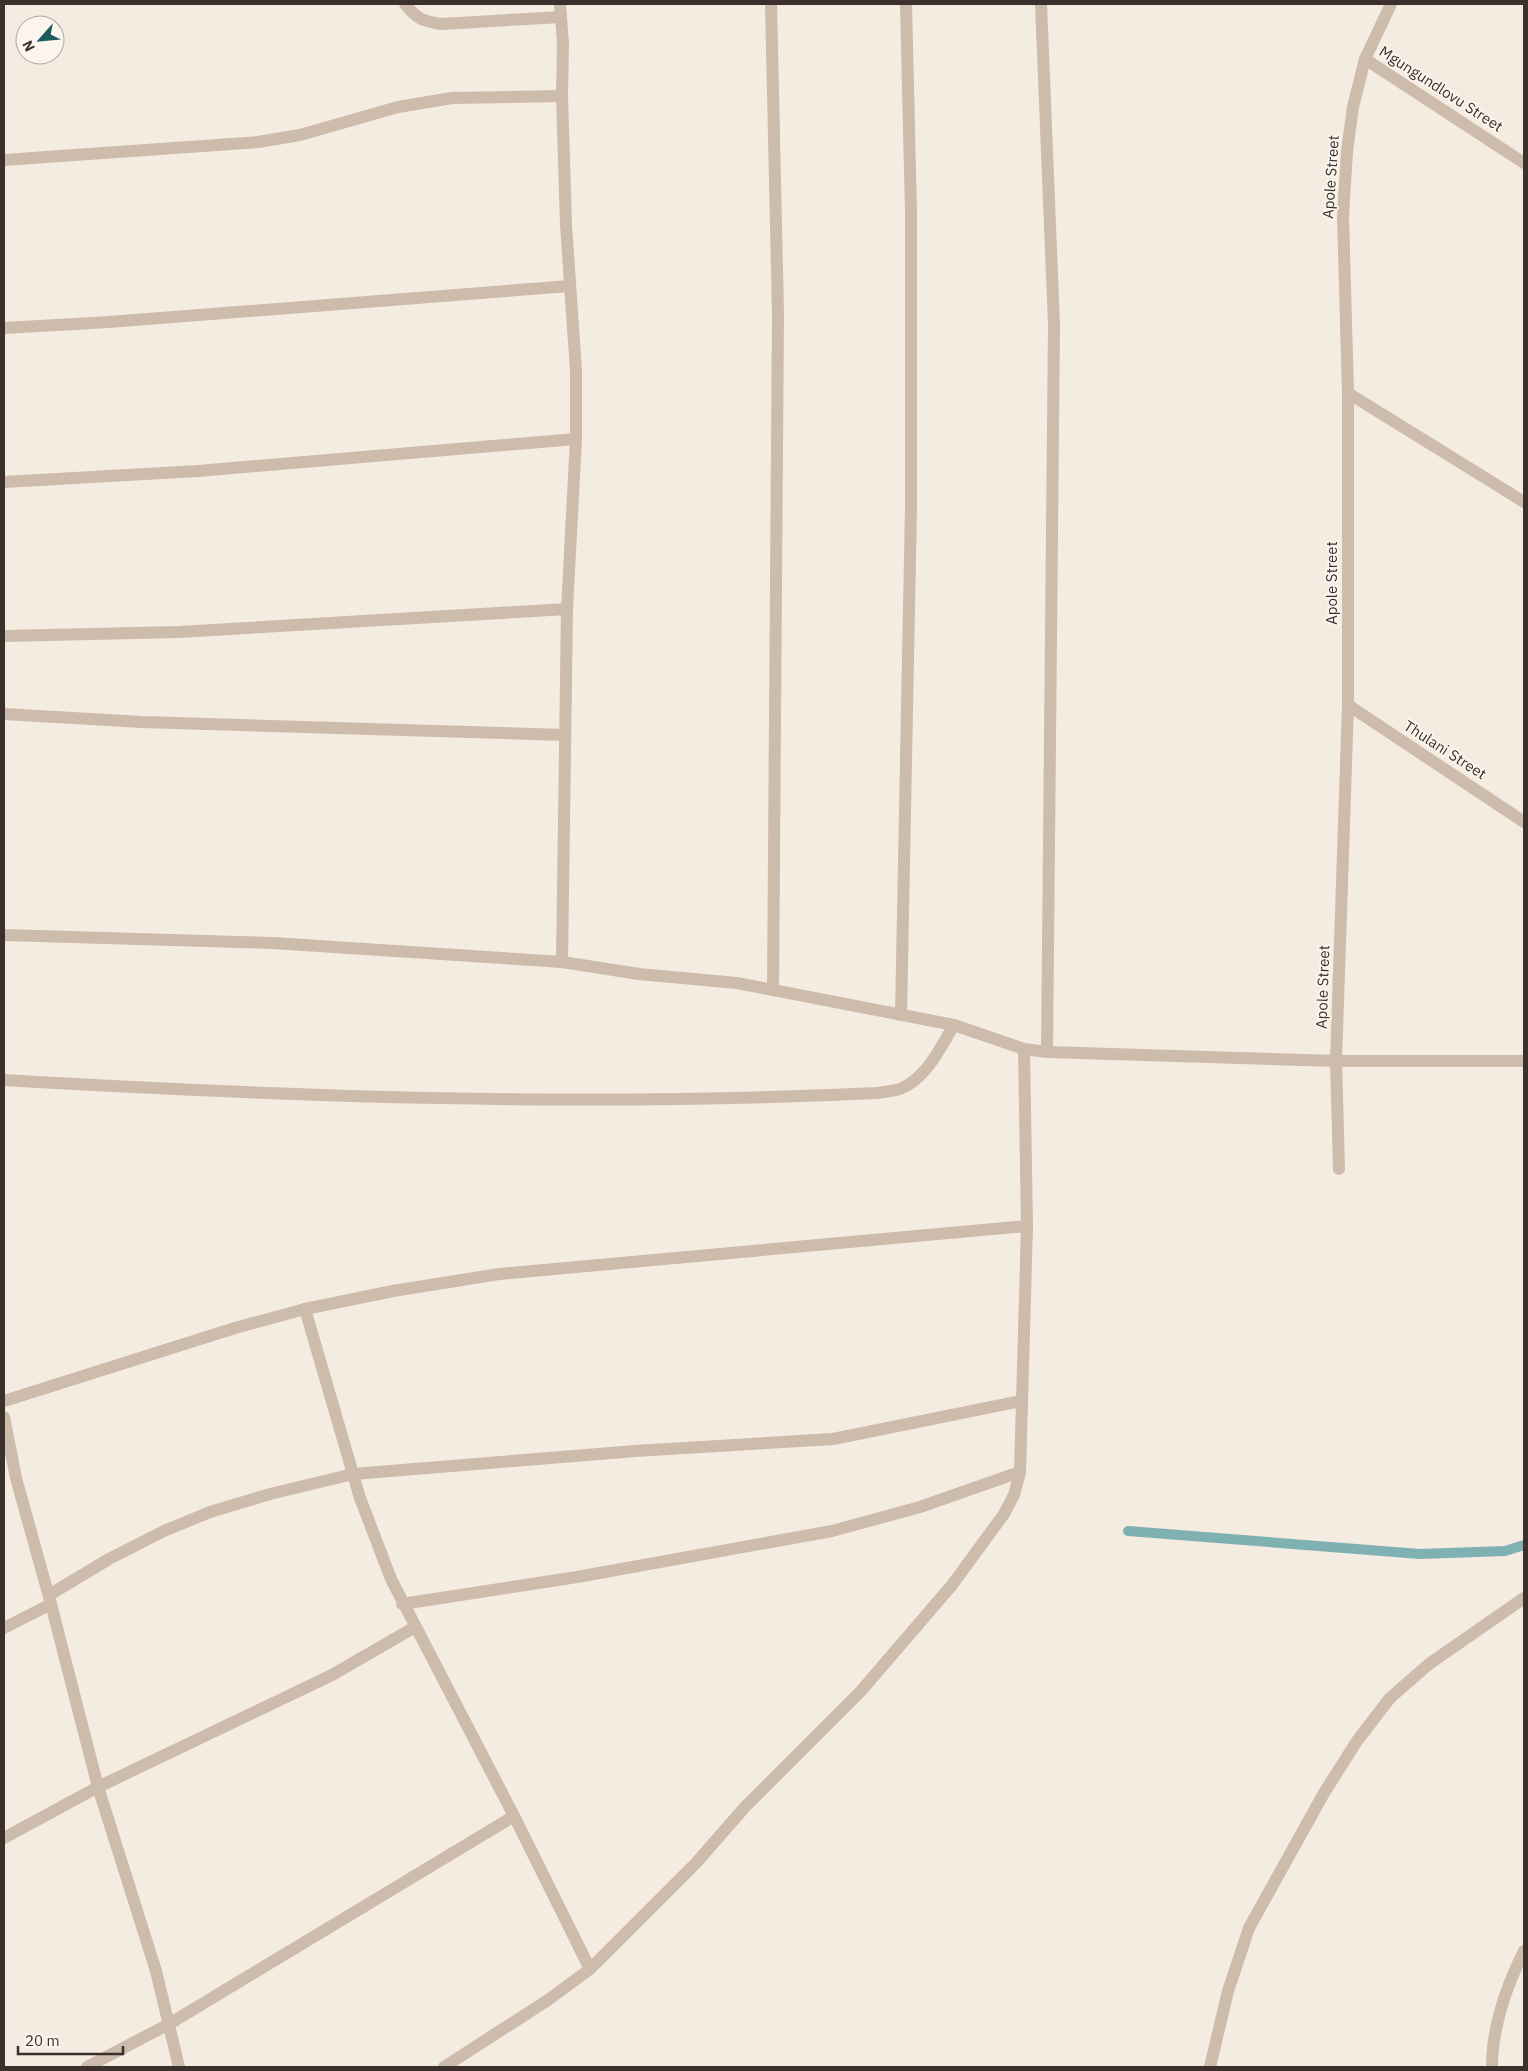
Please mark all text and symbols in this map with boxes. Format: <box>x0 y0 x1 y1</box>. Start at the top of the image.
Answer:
north arrow <box>15 15 65 65</box>
text: N <box>18 37 39 55</box>
street label: Mgungundlovu Street <box>1376 41 1507 136</box>
street label: Apole Street <box>1318 135 1343 219</box>
street label: Apole Street <box>1322 541 1341 625</box>
street label: Thulani Street <box>1400 716 1490 783</box>
street label: Apole Street <box>1312 945 1333 1029</box>
scale bar <box>18 2024 122 2056</box>
text: 20 m <box>25 2031 60 2050</box>

